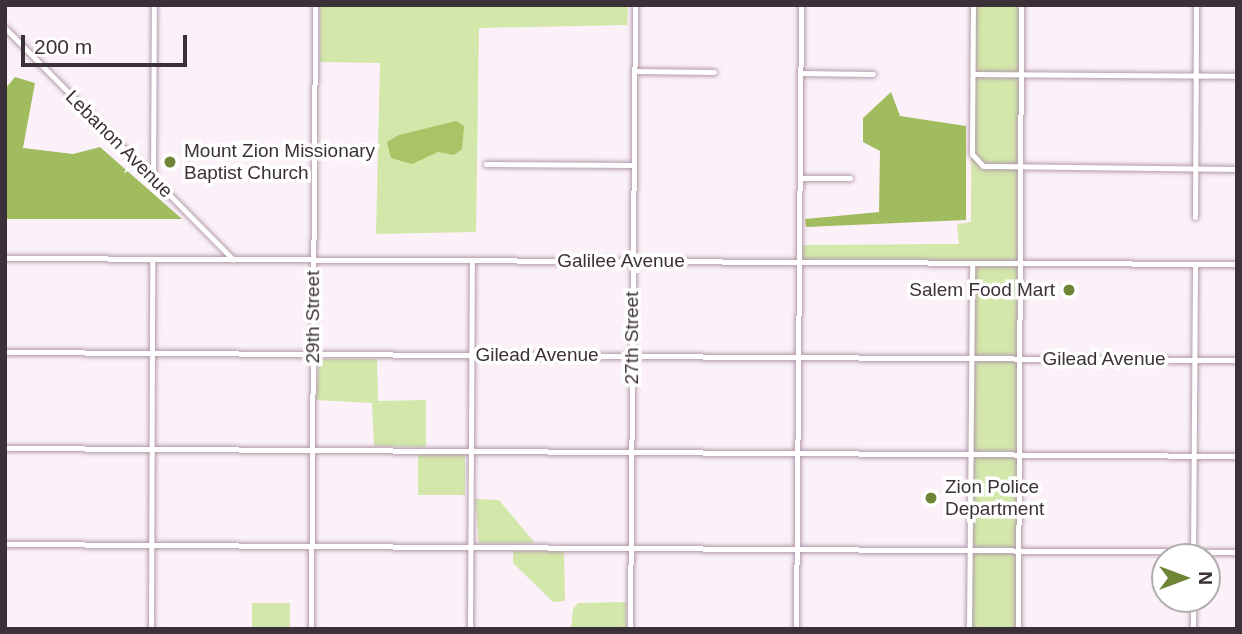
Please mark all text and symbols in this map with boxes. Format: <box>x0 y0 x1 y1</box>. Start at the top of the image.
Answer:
scale bar <box>24 21 191 65</box>
text: 200 m <box>34 35 92 58</box>
street label: Lebanon Avenue <box>60 85 178 203</box>
place label: Mount Zion Missionary Baptist Church <box>184 140 375 184</box>
marker: Mount Zion Missionary Baptist Church <box>162 154 178 170</box>
street label: Galilee Avenue <box>557 250 685 272</box>
street label: 29th Street <box>302 271 324 363</box>
place label: Salem Food Mart <box>909 279 1055 301</box>
marker: Salem Food Mart <box>1061 282 1077 298</box>
street label: 27th Street <box>621 292 643 384</box>
street label: Gilead Avenue <box>475 344 599 366</box>
street label: Gilead Avenue <box>1042 348 1166 370</box>
place label: Zion Police Department <box>945 476 1044 520</box>
marker: Zion Police Department <box>923 490 939 506</box>
north arrow <box>1151 543 1221 613</box>
text: N <box>1195 571 1216 585</box>

